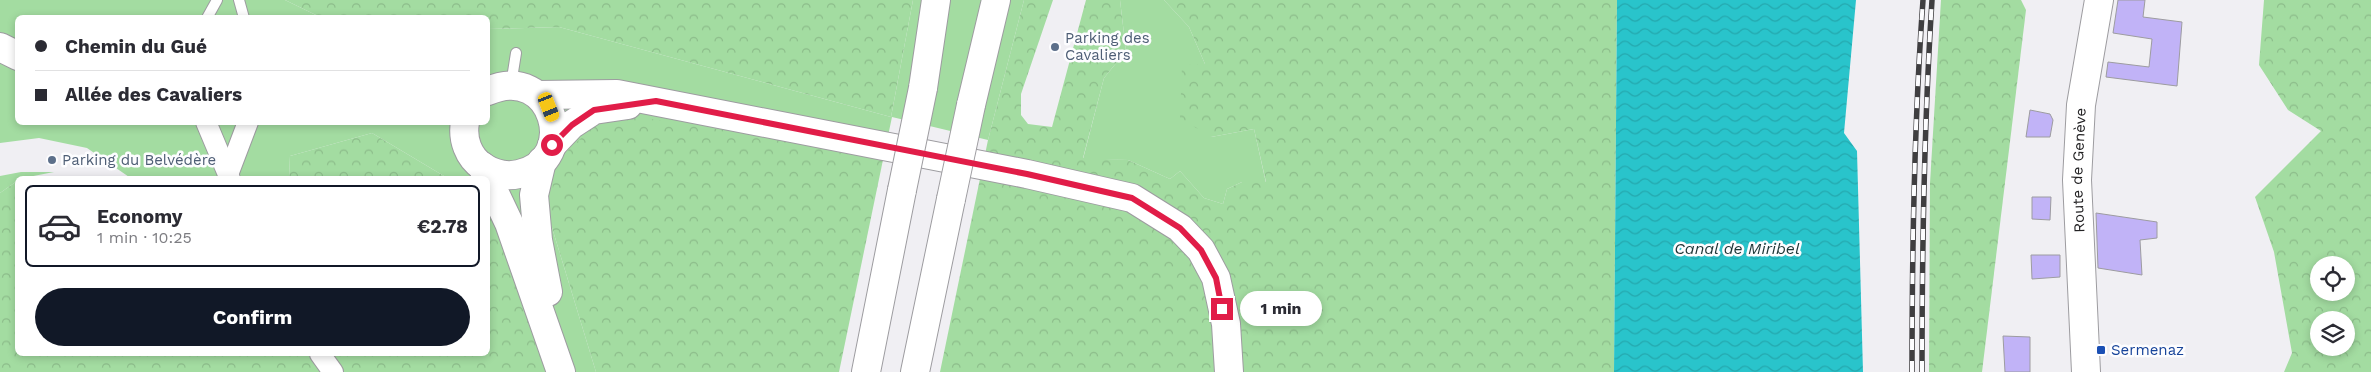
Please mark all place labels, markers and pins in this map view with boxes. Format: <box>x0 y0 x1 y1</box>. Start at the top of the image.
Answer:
place label: Parking des Cavaliers <box>1065 29 1150 64</box>
marker: Parking des Cavaliers <box>1049 41 1061 53</box>
place label: Parking du Belvédère <box>62 151 216 169</box>
marker: Parking du Belvédère <box>46 154 58 166</box>
place label: Sermenaz <box>2111 341 2184 359</box>
marker: Sermenaz <box>2095 344 2107 356</box>

